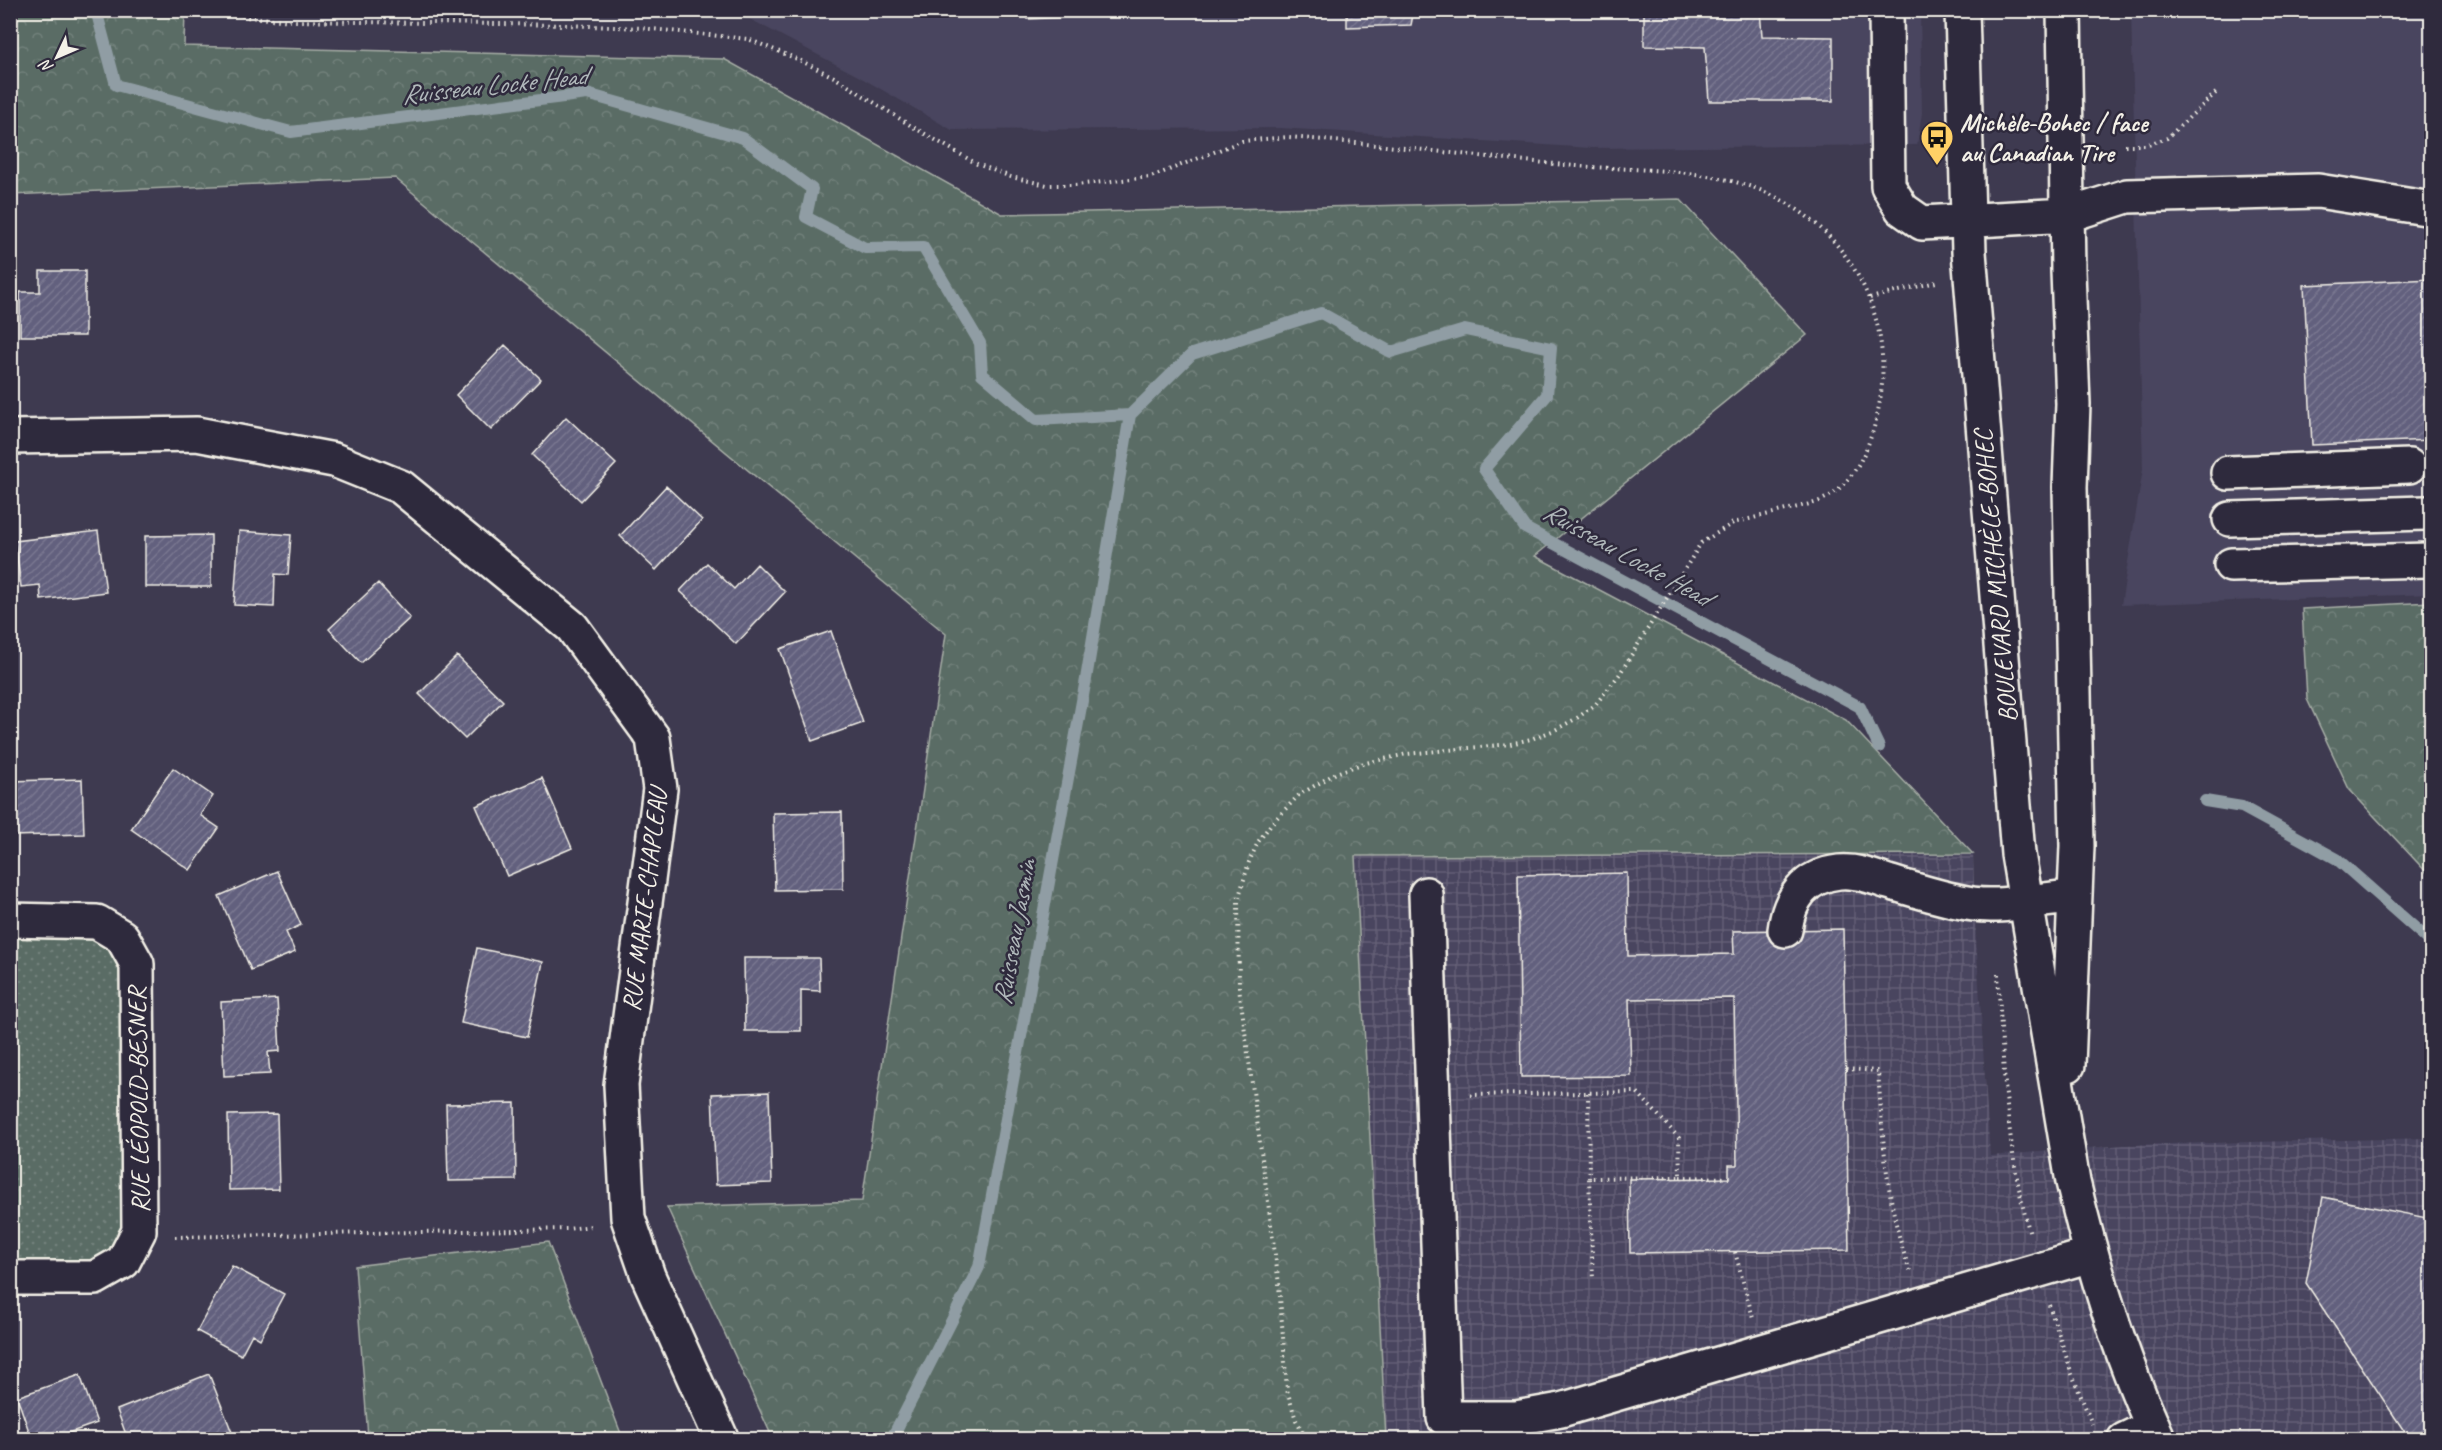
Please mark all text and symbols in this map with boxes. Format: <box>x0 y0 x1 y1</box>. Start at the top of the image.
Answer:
north arrow <box>27 27 87 87</box>
text: N <box>34 54 58 77</box>
water label: Ruisseau Locke Head <box>400 58 596 112</box>
place label: Michèle-Bohec / face au Canadian Tire <box>1960 106 2150 169</box>
bus stop icon: Michèle-Bohec / face au Canadian Tire <box>1919 119 1955 166</box>
street label: BOULEVARD MICHÈLE-BOHEC <box>1966 425 2025 724</box>
water label: Ruisseau Locke Head <box>1538 494 1724 618</box>
street label: RUE MARIE-CHAPLEAU <box>614 783 675 1013</box>
water label: Ruisseau Jasmin <box>985 854 1044 1007</box>
street label: RUE LÉOPOLD-BESNER <box>120 984 157 1213</box>

